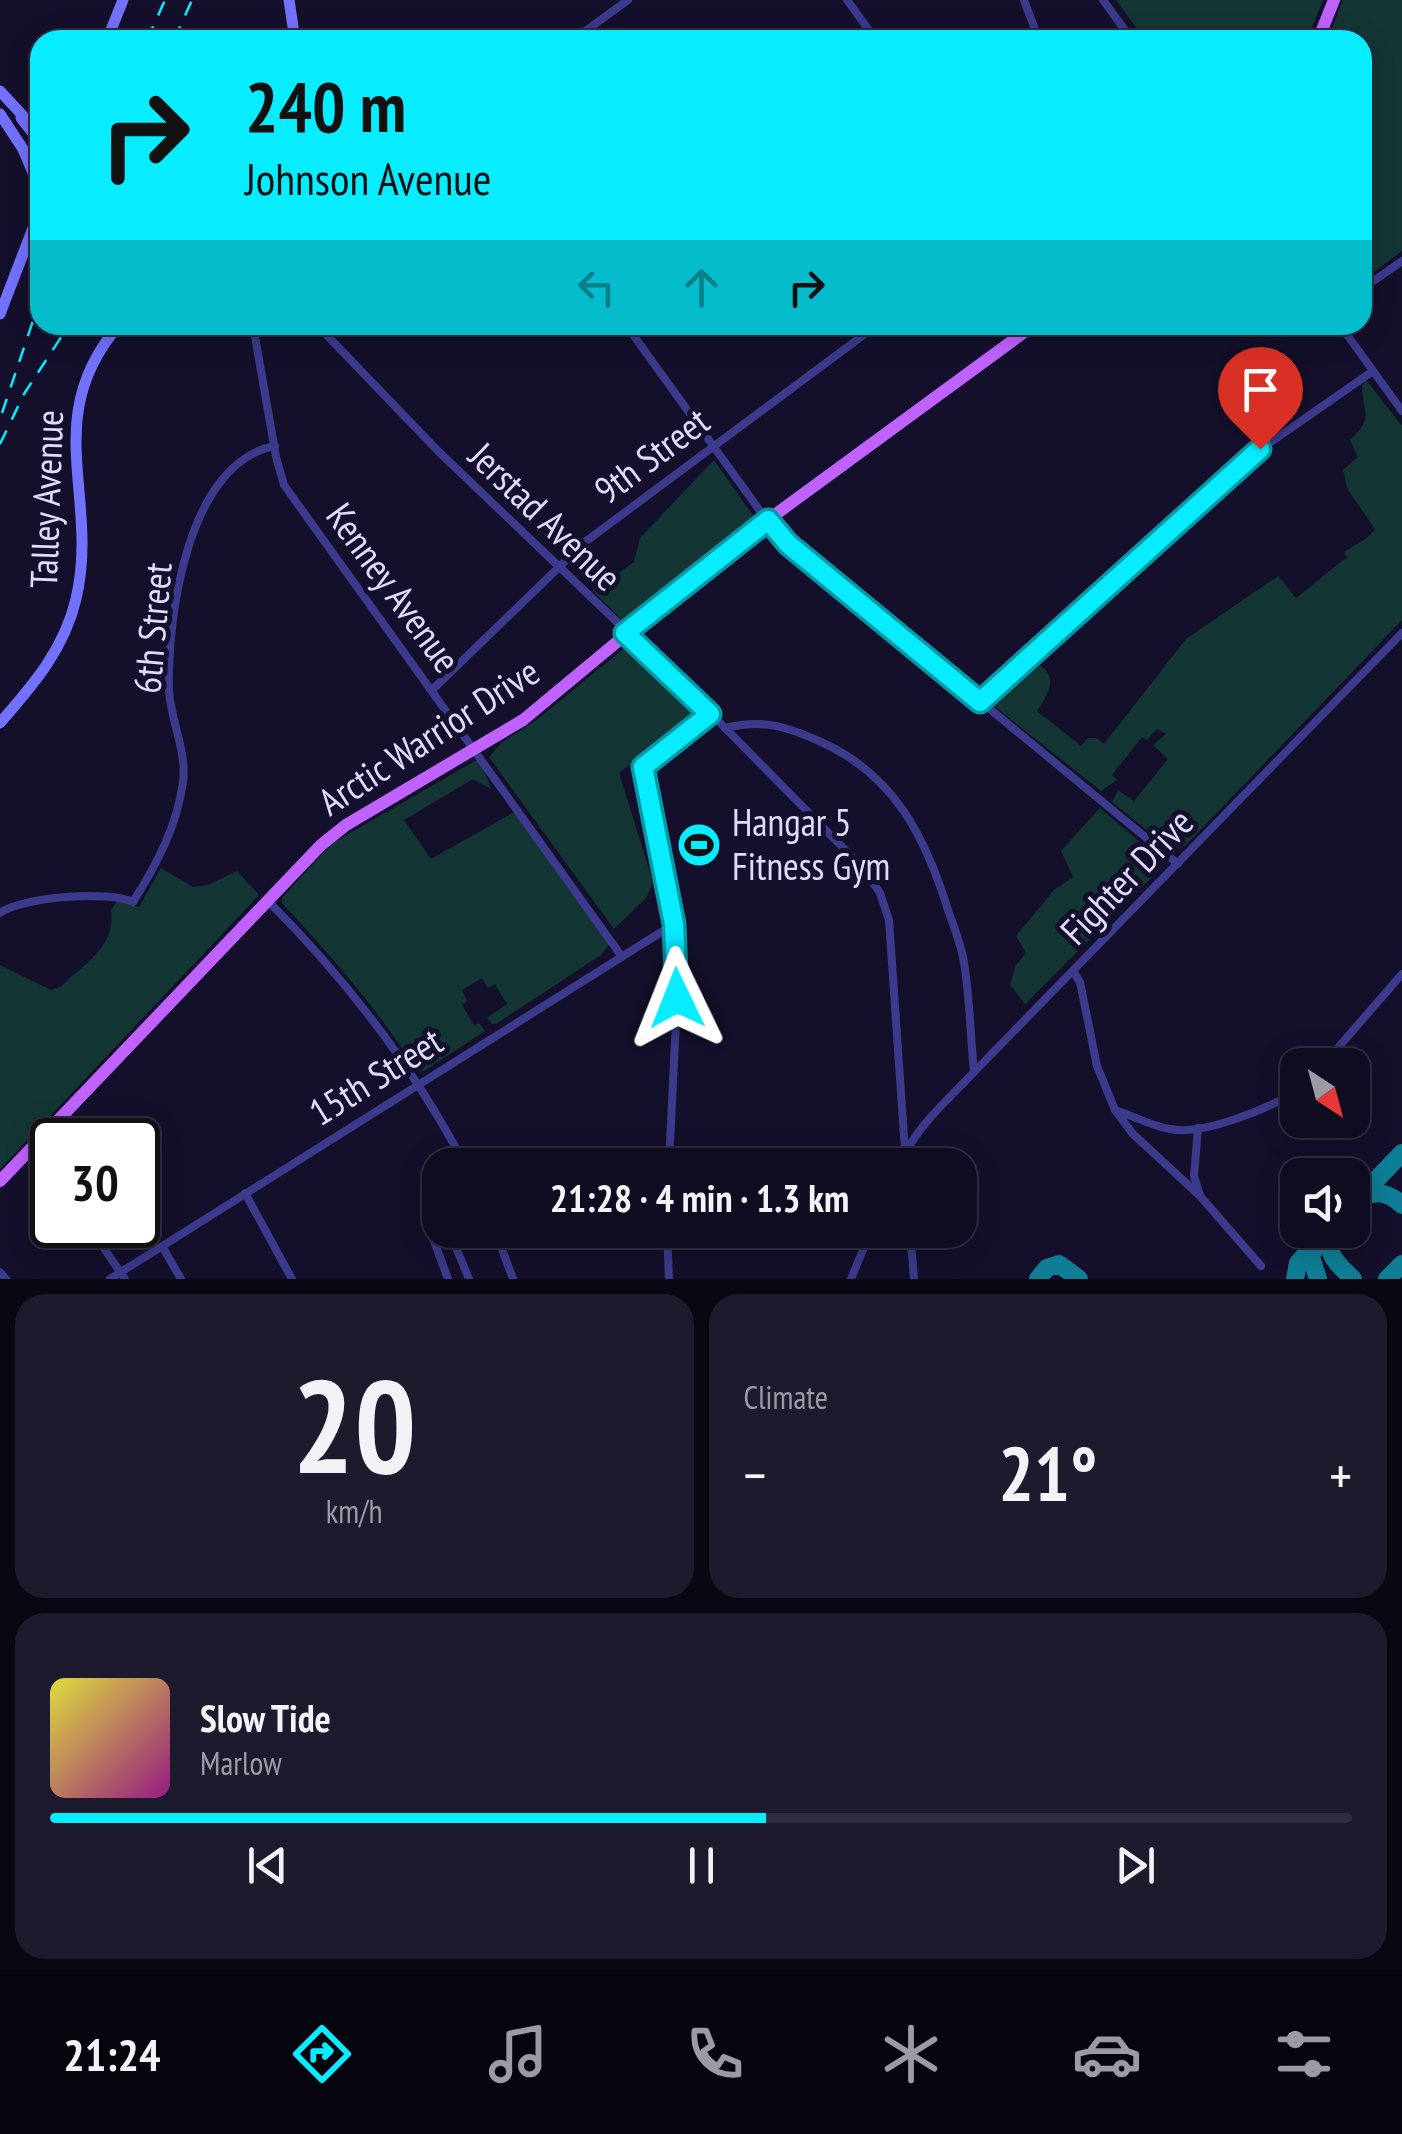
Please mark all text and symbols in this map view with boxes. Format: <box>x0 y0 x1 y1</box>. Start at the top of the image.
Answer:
text: 240 m <box>245 61 406 151</box>
icon: right <box>80 70 210 200</box>
text: Johnson Avenue <box>245 149 491 207</box>
icon: left <box>569 260 624 315</box>
icon: ahead <box>674 260 729 315</box>
icon: right <box>779 260 834 315</box>
pin <box>1218 347 1303 450</box>
icon: arrive <box>1233 362 1288 417</box>
street label: 9th Street <box>584 395 719 514</box>
street label: Talley Avenue <box>18 409 73 589</box>
street label: Jerstad Avenue <box>459 430 633 601</box>
street label: Kenney Avenue <box>316 493 472 681</box>
street label: 6th Street <box>121 560 182 695</box>
street label: Arctic Warrior Drive <box>309 646 548 825</box>
place label: Hangar 5 Fitness Gym <box>732 797 890 890</box>
street label: Fighter Drive <box>1049 798 1203 954</box>
sports icon: Hangar 5 Fitness Gym <box>676 822 722 868</box>
position arrow <box>625 946 729 1050</box>
street label: 15th Street <box>299 1015 451 1136</box>
north arrow <box>1280 1048 1370 1138</box>
map controls <box>1280 1048 1370 1248</box>
speed limit sign: 30 <box>30 1118 160 1248</box>
button: sound <box>1280 1158 1370 1248</box>
text: 21:28 · 4 min · 1.3 km <box>550 1173 849 1222</box>
text: 20 <box>292 1341 416 1509</box>
text: Climate <box>744 1376 828 1418</box>
text: 21° <box>998 1425 1097 1522</box>
text: − <box>744 1439 766 1510</box>
text: + <box>1329 1439 1352 1510</box>
text: km/h <box>326 1490 383 1532</box>
text: Slow Tide <box>200 1693 331 1742</box>
text: Marlow <box>200 1742 282 1784</box>
icon: previous <box>240 1838 295 1893</box>
icon: pause <box>674 1838 729 1893</box>
icon: next <box>1108 1838 1163 1893</box>
icon: directions <box>287 2019 357 2089</box>
icon: music <box>483 2019 553 2089</box>
icon: phone <box>680 2019 750 2089</box>
icon: climate <box>876 2019 946 2089</box>
icon: car <box>1072 2019 1142 2089</box>
icon: filters <box>1269 2019 1339 2089</box>
text: 21:24 <box>63 2025 161 2083</box>

